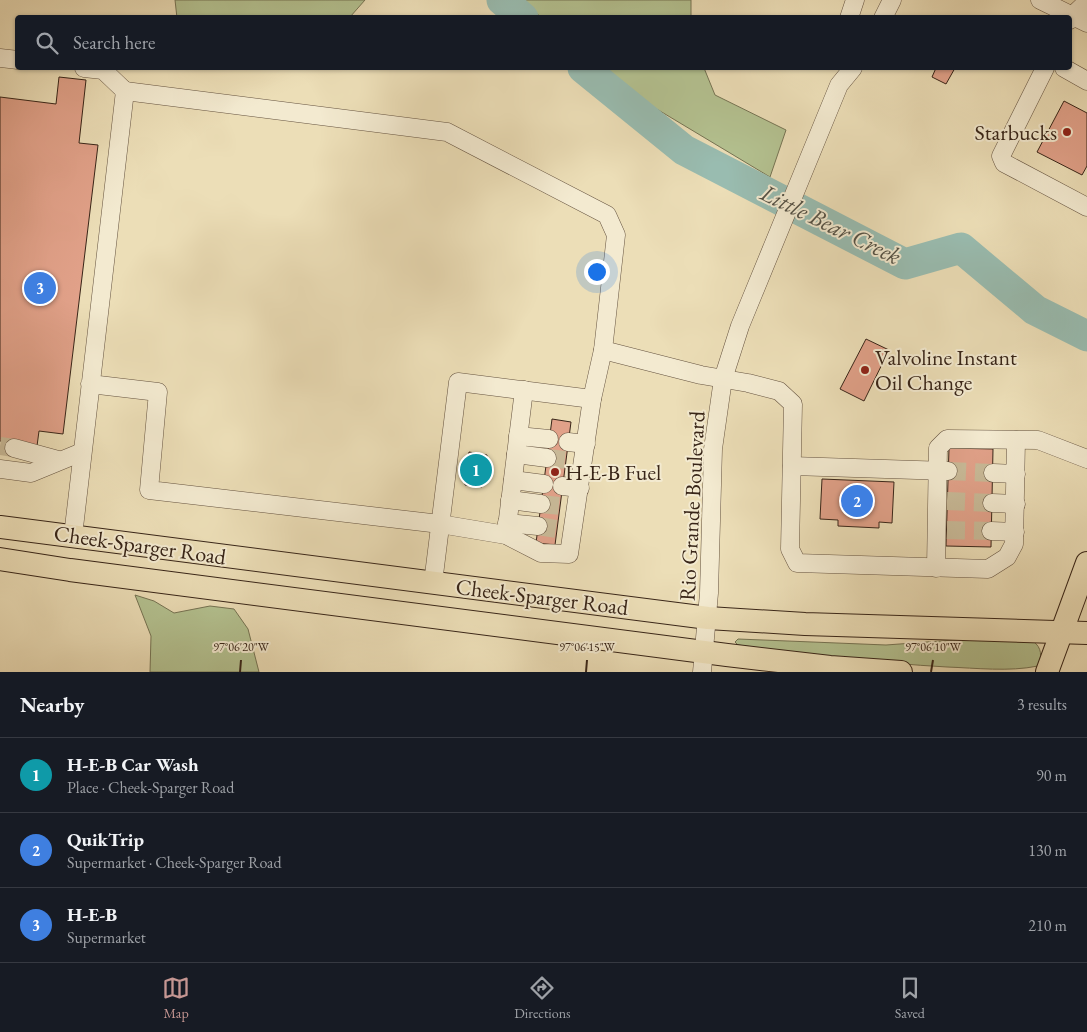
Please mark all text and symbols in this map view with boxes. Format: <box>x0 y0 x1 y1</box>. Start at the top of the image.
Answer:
search box <box>15 15 1072 70</box>
icon: search <box>33 29 61 57</box>
text: Search here <box>73 30 155 55</box>
place label: Starbucks <box>974 118 1057 147</box>
marker: Starbucks <box>1061 126 1073 138</box>
water label: Little Bear Creek <box>755 176 906 271</box>
your location <box>584 259 610 285</box>
pin: 3 <box>24 269 56 307</box>
place label: Valvoline Instant Oil Change <box>875 343 1017 397</box>
marker: Valvoline Instant Oil Change <box>859 364 871 376</box>
street label: Rio Grande Boulevard <box>673 409 711 602</box>
pin: 1 <box>460 451 492 489</box>
place label: H-E-B Fuel <box>565 458 661 487</box>
marker: H-E-B Fuel <box>549 466 561 478</box>
pin: 2 <box>841 482 873 520</box>
street label: Cheek-Sparger Road <box>52 519 229 572</box>
street label: Cheek-Sparger Road <box>454 572 631 622</box>
text: 97°06'20"W <box>213 639 270 655</box>
text: 97°06'15"W <box>559 639 616 655</box>
text: 97°06'10"W <box>905 639 962 655</box>
text: Nearby <box>20 691 84 718</box>
text: 3 results <box>1017 694 1067 715</box>
text: H-E-B Car Wash <box>67 752 199 777</box>
text: 1 <box>32 765 40 786</box>
text: 90 m <box>1036 765 1067 786</box>
text: Place · Cheek-Sparger Road <box>67 777 234 798</box>
text: QuikTrip <box>67 827 144 852</box>
text: 2 <box>32 840 40 861</box>
text: 130 m <box>1028 840 1067 861</box>
text: Supermarket · Cheek-Sparger Road <box>67 852 282 873</box>
text: H-E-B <box>67 902 117 927</box>
text: 3 <box>32 915 40 936</box>
text: 210 m <box>1028 915 1067 936</box>
text: Supermarket <box>67 927 146 948</box>
tab: Map <box>162 974 190 1022</box>
tab: Directions <box>514 974 571 1022</box>
tab: Saved <box>895 974 925 1022</box>

